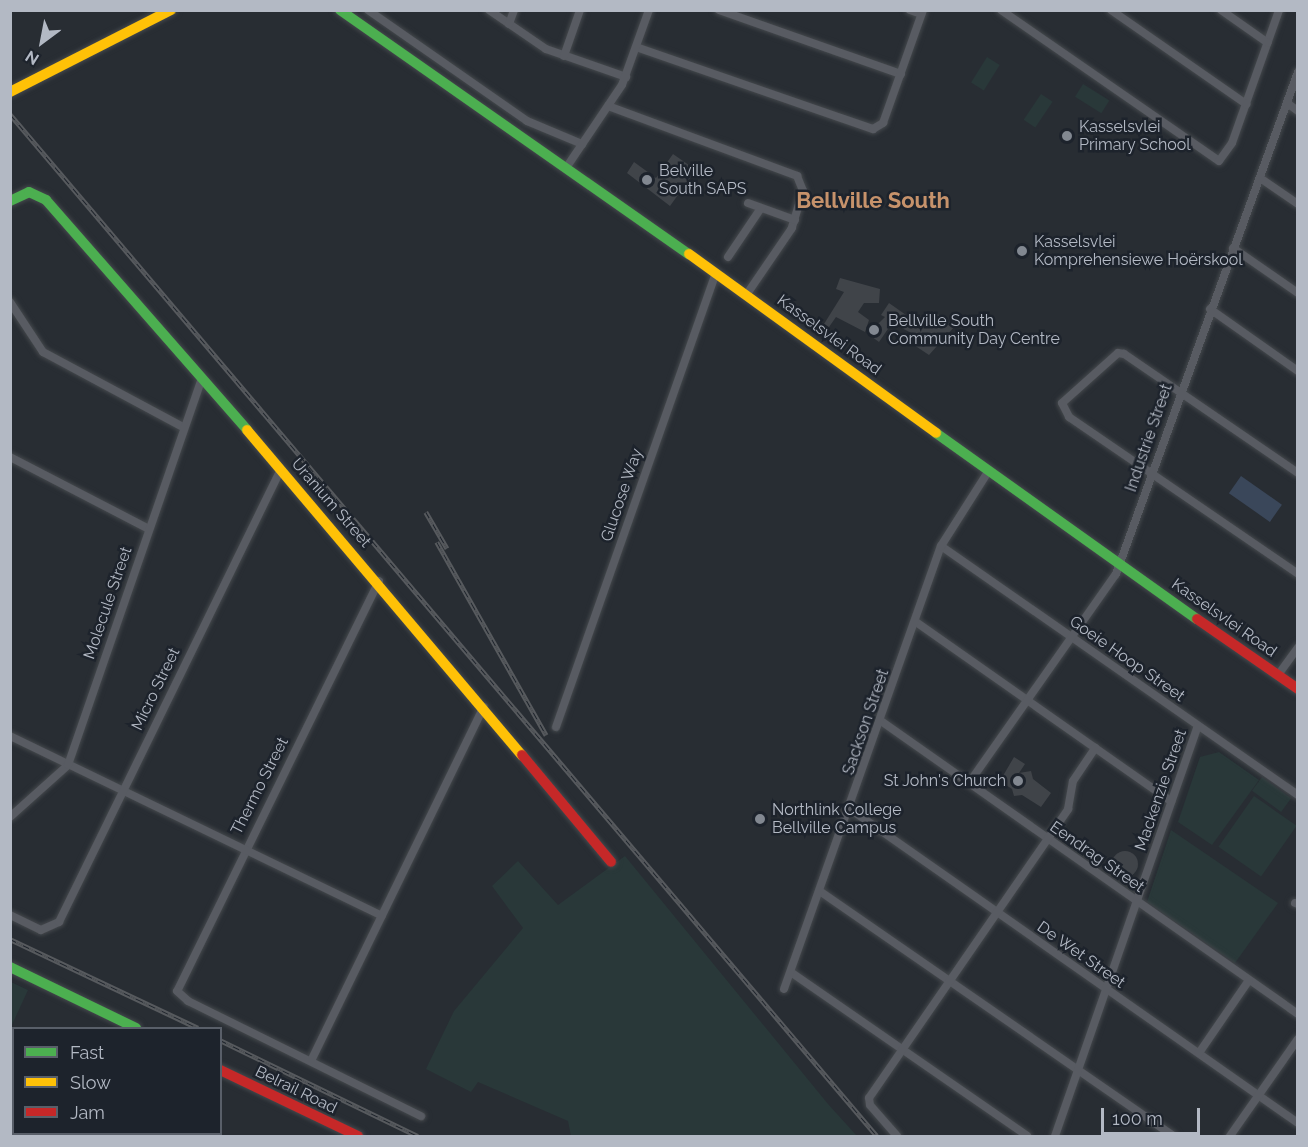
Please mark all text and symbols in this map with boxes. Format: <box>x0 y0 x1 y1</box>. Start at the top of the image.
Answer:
north arrow <box>12 12 72 72</box>
text: N <box>22 46 42 69</box>
place label: Kasselsvlei Primary School <box>1079 117 1191 155</box>
marker: Kasselsvlei Primary School <box>1060 129 1074 143</box>
place label: Belville South SAPS <box>659 161 746 199</box>
marker: Belville South SAPS <box>640 173 654 187</box>
district label: Bellville South <box>796 188 950 214</box>
place label: Kasselsvlei Komprehensiewe Hoërskool <box>1034 232 1243 270</box>
marker: Kasselsvlei Komprehensiewe Hoërskool <box>1015 244 1029 258</box>
street label: Kasselsvlei Road <box>773 291 885 379</box>
place label: Bellville South Community Day Centre <box>888 311 1061 349</box>
marker: Bellville South Community Day Centre <box>865 321 883 339</box>
street label: Industrie Street <box>1122 382 1176 494</box>
street label: Glucose Way <box>597 446 647 544</box>
street label: Uranium Street <box>287 455 375 551</box>
street label: Molecule Street <box>80 544 136 662</box>
street label: Kasselsvlei Road <box>1168 575 1280 661</box>
street label: Goeie Hoop Street <box>1066 612 1188 706</box>
street label: Micro Street <box>128 645 184 733</box>
street label: Sackson Street <box>839 667 893 777</box>
street label: Mackenzie Street <box>1131 727 1191 853</box>
street label: Thermo Street <box>227 734 293 838</box>
place label: St John's Church <box>883 771 1006 791</box>
marker: St John's Church <box>1011 774 1025 788</box>
place label: Northlink College Bellville Campus <box>772 800 902 838</box>
marker: Northlink College Bellville Campus <box>753 812 767 826</box>
street label: Eendrag Street <box>1046 817 1148 897</box>
street label: De Wet Street <box>1033 917 1129 993</box>
legend <box>12 1027 222 1135</box>
text: Fast <box>70 1042 104 1063</box>
street label: Belrail Road <box>252 1062 340 1118</box>
text: Slow <box>70 1072 111 1093</box>
scale bar <box>1104 1096 1203 1134</box>
text: Jam <box>70 1102 105 1123</box>
text: 100 m <box>1112 1108 1163 1129</box>

